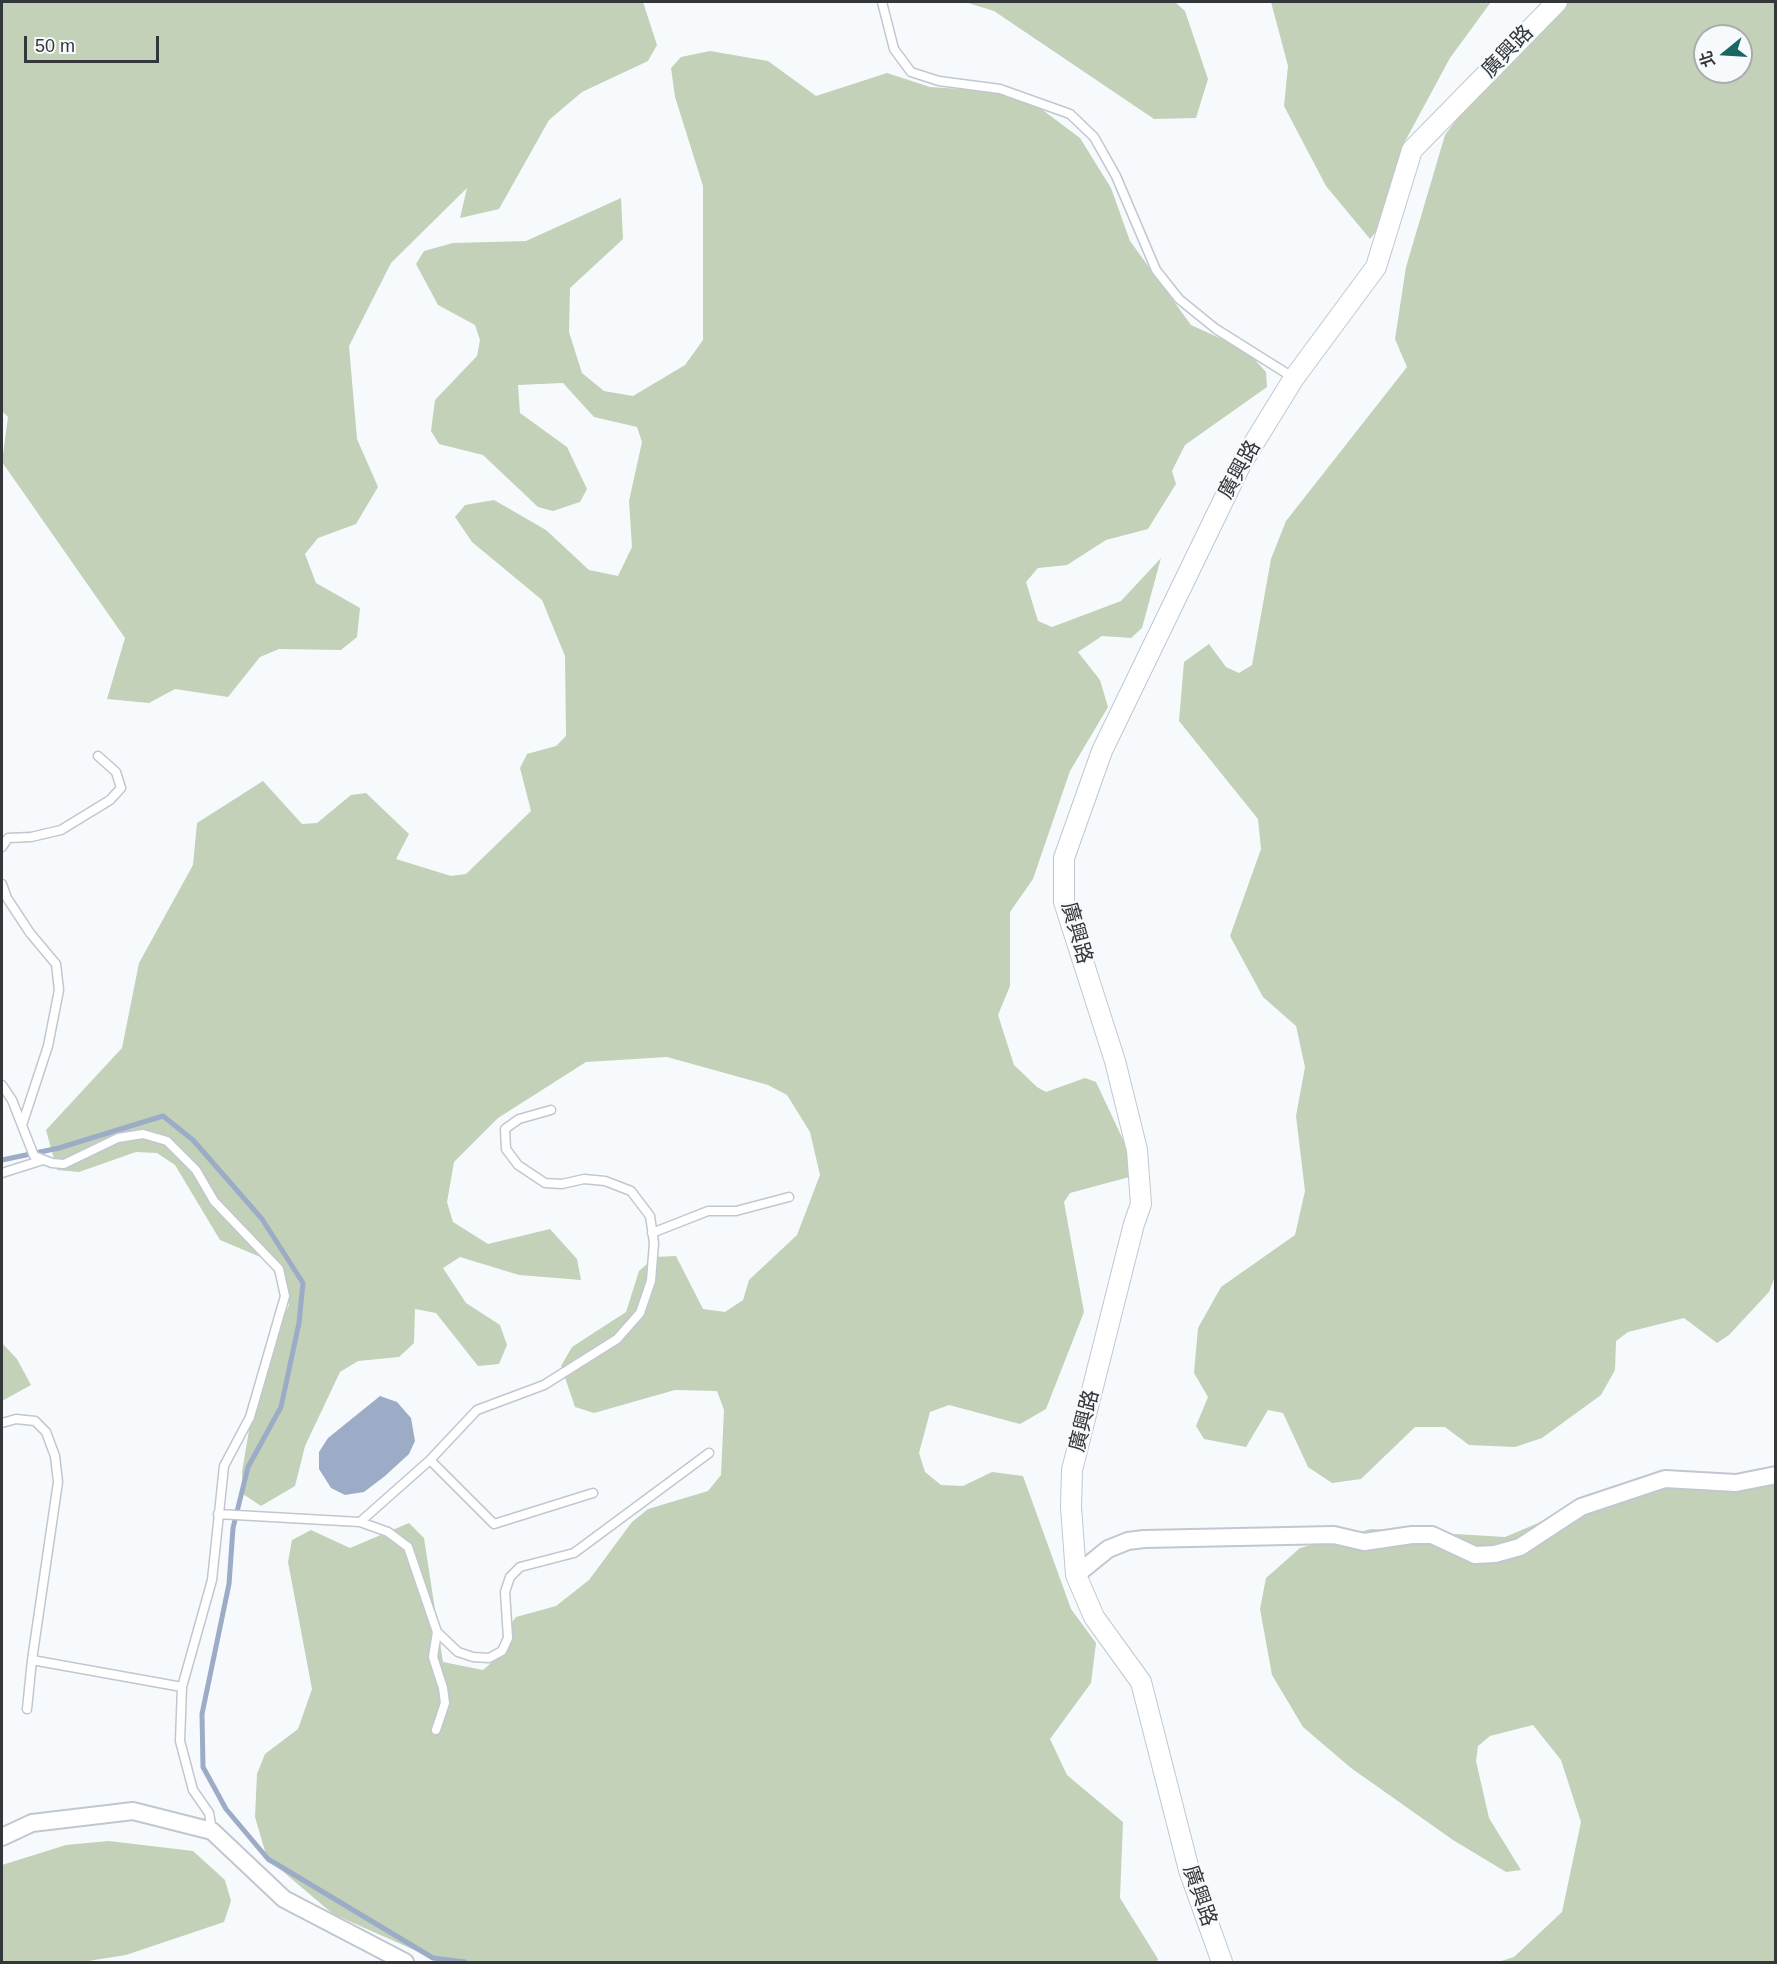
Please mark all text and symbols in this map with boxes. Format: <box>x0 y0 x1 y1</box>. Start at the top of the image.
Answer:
street label: 廣興路 <box>1477 21 1539 83</box>
scale bar <box>27 24 162 62</box>
north arrow <box>1693 24 1753 84</box>
text: 50 m <box>35 36 75 56</box>
text: 北 <box>1697 49 1718 69</box>
street label: 廣興路 <box>1214 436 1266 504</box>
street label: 廣興路 <box>1055 899 1097 967</box>
street label: 廣興路 <box>1065 1387 1105 1455</box>
street label: 廣興路 <box>1177 1862 1221 1930</box>

